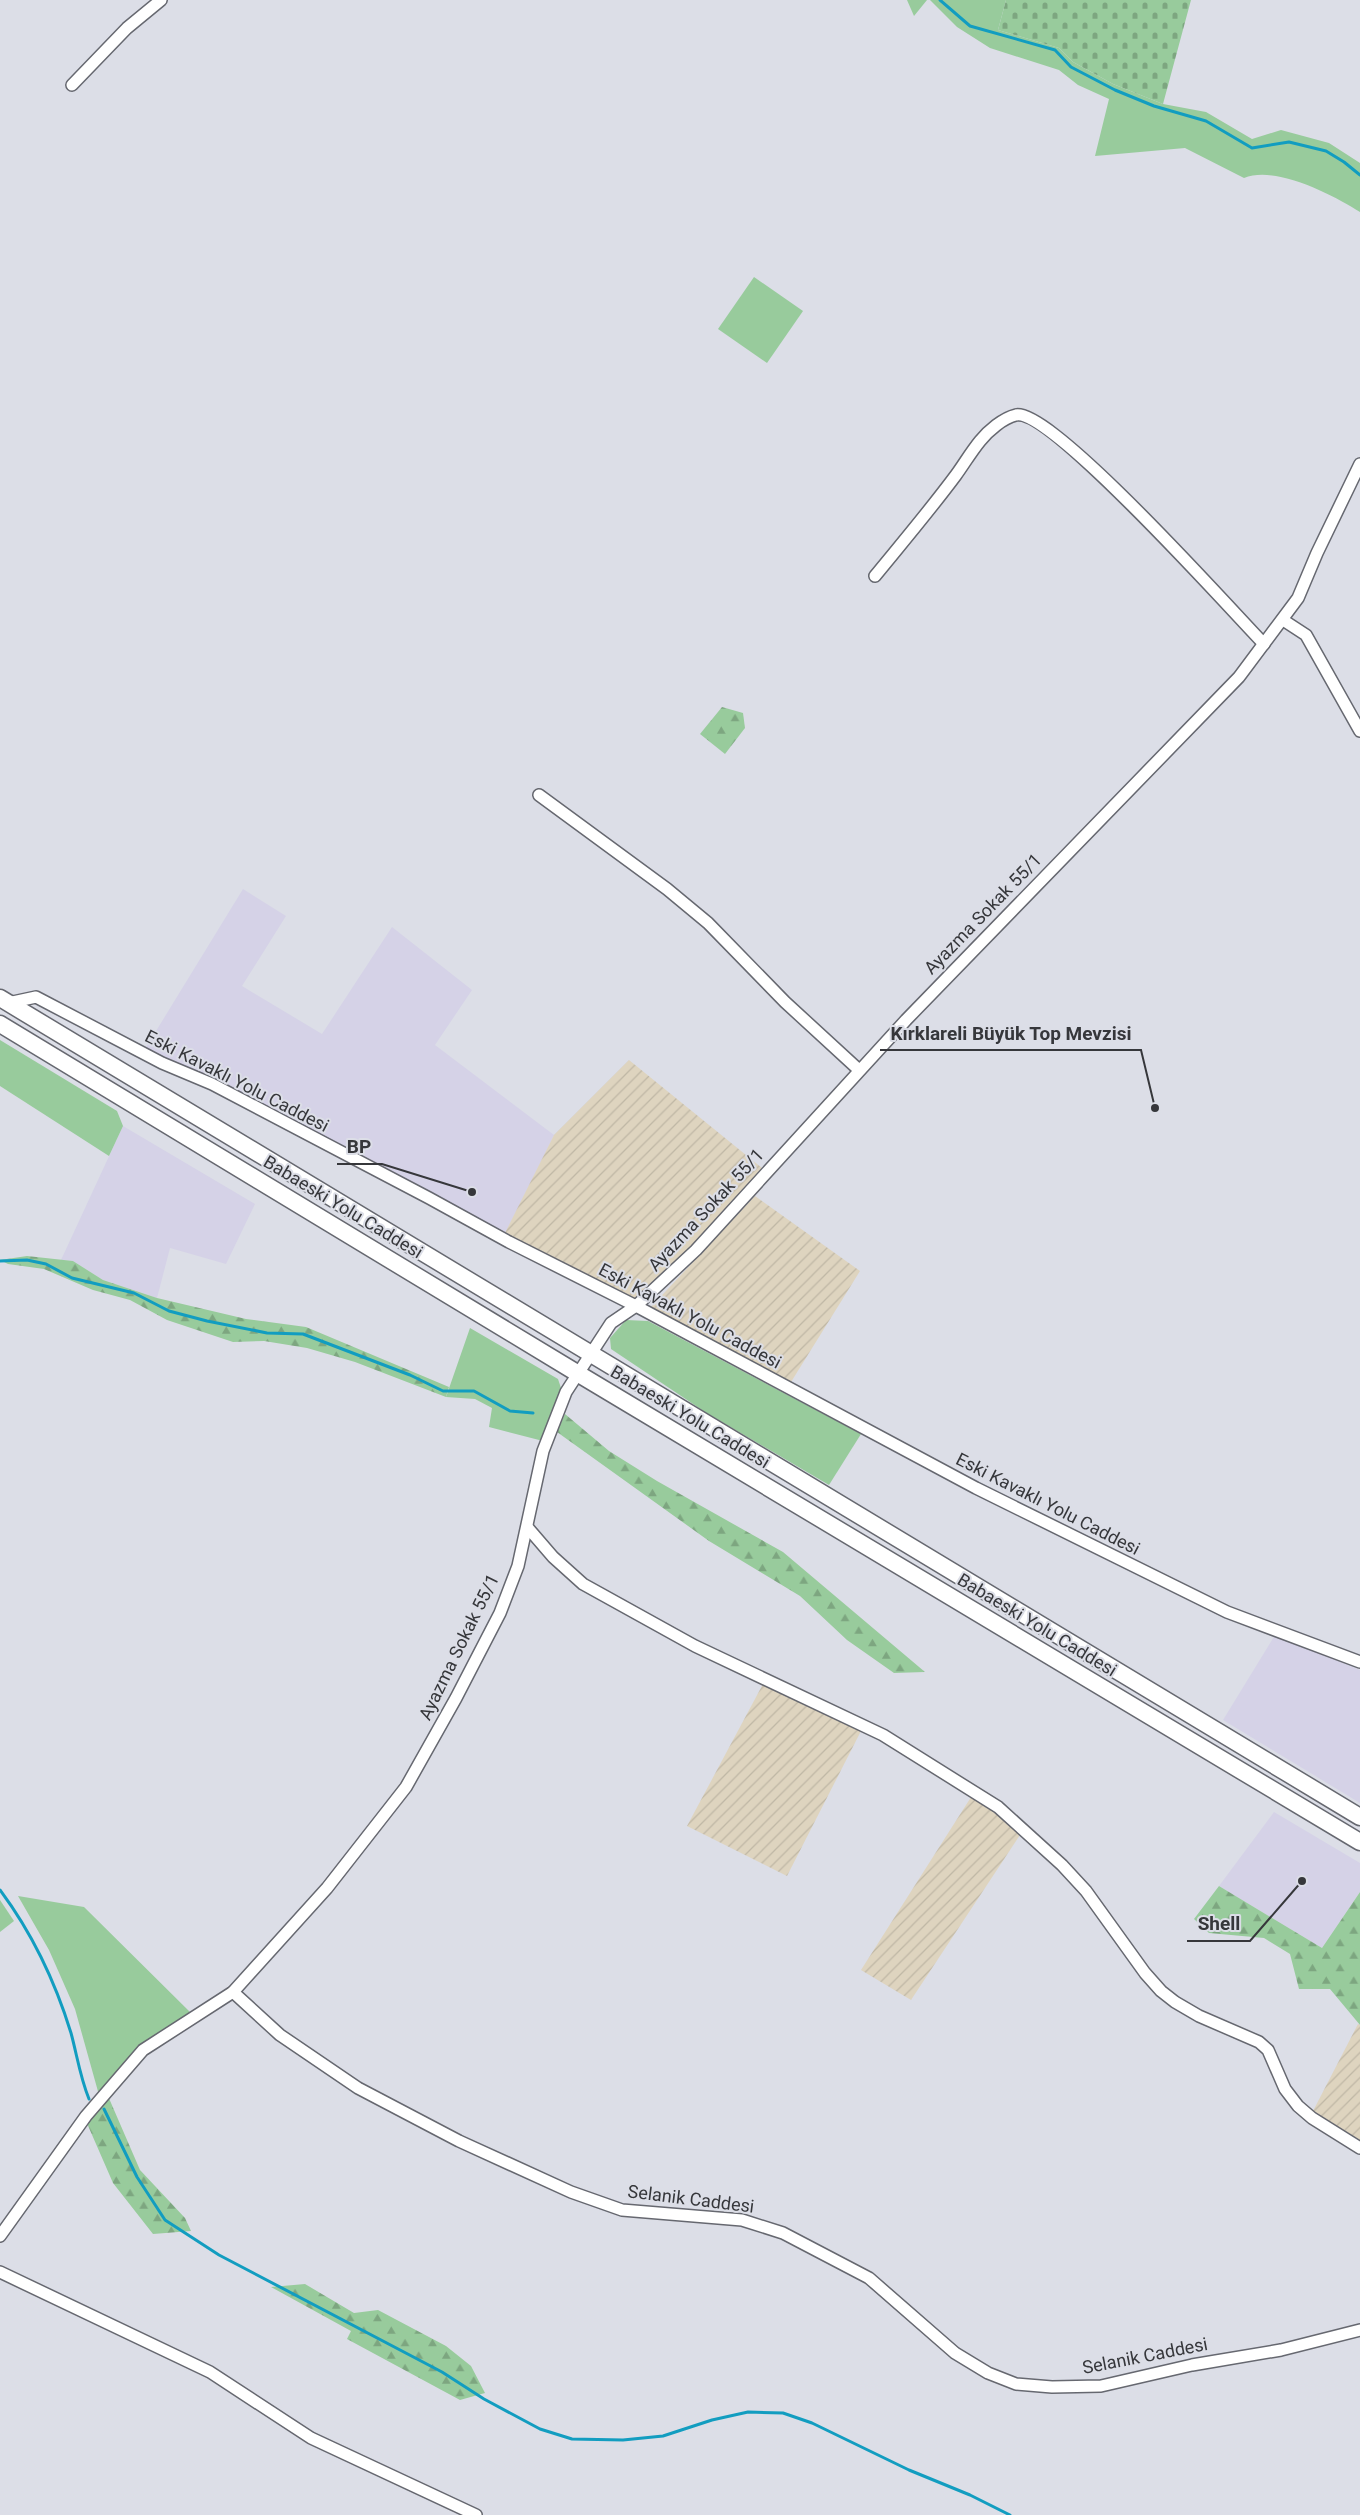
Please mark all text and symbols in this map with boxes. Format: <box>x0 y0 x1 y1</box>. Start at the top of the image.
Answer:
street label: Ayazma Sokak 55/1 <box>920 849 1046 978</box>
callout: Kırklareli Büyük Top Mevzisi <box>880 1016 1141 1050</box>
text: Kırklareli Büyük Top Mevzisi <box>891 1022 1131 1045</box>
street label: Eski Kavaklı Yolu Caddesi <box>142 1025 333 1136</box>
callout: BP <box>337 1130 382 1164</box>
text: BP <box>347 1135 371 1158</box>
street label: Ayazma Sokak 55/1 <box>644 1144 768 1275</box>
street label: Babaeski Yolu Caddesi <box>260 1151 427 1262</box>
street label: Eski Kavaklı Yolu Caddesi <box>595 1259 785 1373</box>
street label: Babaeski Yolu Caddesi <box>607 1361 774 1472</box>
street label: Eski Kavaklı Yolu Caddesi <box>953 1448 1144 1559</box>
street label: Babaeski Yolu Caddesi <box>954 1569 1121 1680</box>
street label: Ayazma Sokak 55/1 <box>414 1570 503 1723</box>
callout: Shell <box>1187 1907 1250 1941</box>
text: Shell <box>1198 1912 1240 1935</box>
street label: Selanik Caddesi <box>627 2180 756 2217</box>
street label: Selanik Caddesi <box>1080 2333 1209 2378</box>

